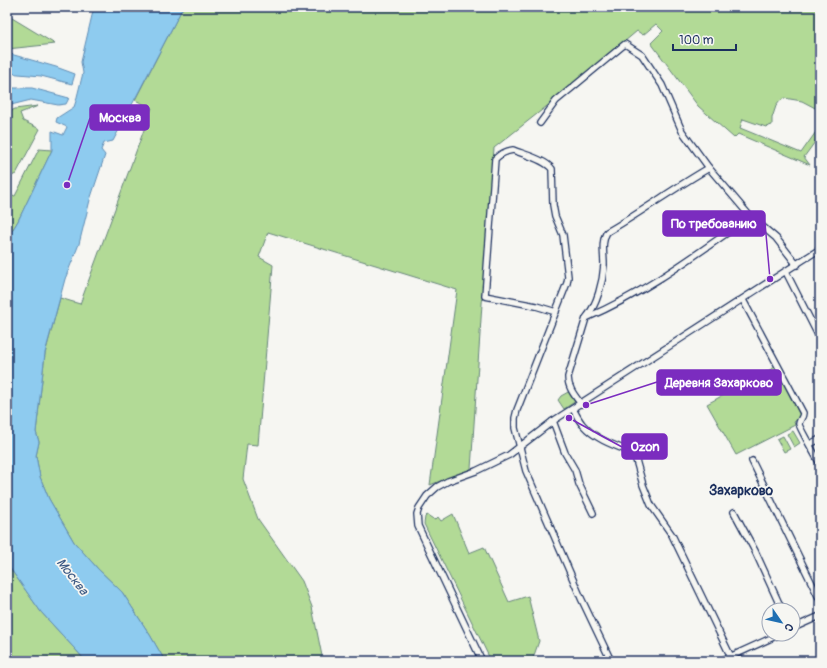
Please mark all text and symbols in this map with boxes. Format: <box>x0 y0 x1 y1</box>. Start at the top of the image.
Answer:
scale bar <box>673 26 736 52</box>
text: 100 m <box>679 33 714 48</box>
callout: Москва <box>90 105 149 130</box>
text: Москва <box>99 110 141 126</box>
callout: По требованию <box>663 211 765 236</box>
text: По требованию <box>671 216 757 232</box>
callout: Деревня Захарково <box>657 370 781 395</box>
text: Деревня Захарково <box>664 375 773 391</box>
callout: Ozon <box>622 434 667 459</box>
text: Ozon <box>630 439 660 455</box>
district label: Захарково <box>709 482 774 499</box>
water label: Москва <box>53 555 92 599</box>
north arrow <box>761 602 801 642</box>
text: С <box>781 621 796 634</box>

